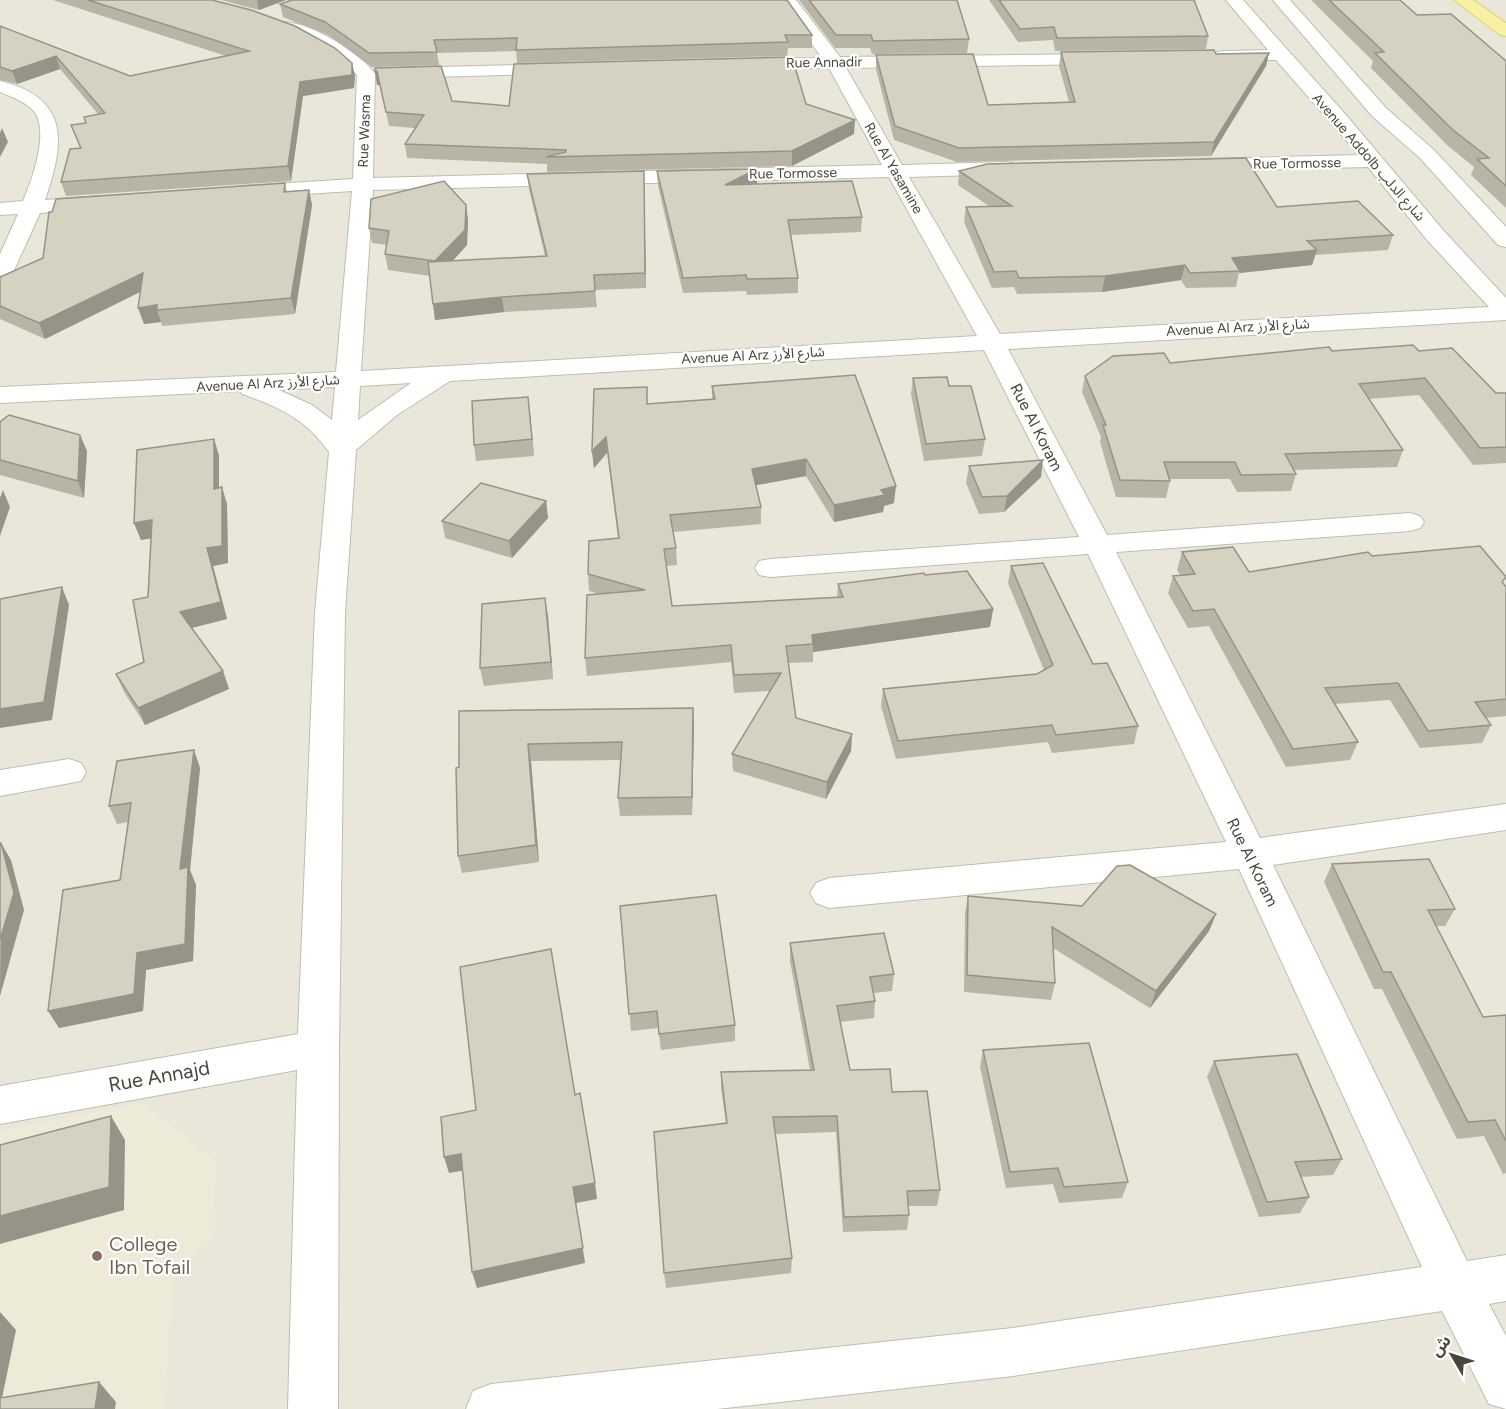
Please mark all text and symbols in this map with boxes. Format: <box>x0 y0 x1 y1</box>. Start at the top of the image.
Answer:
street label: Rue Annadir <box>786 53 862 72</box>
street label: Avenue Addolb شارع الدلب <box>1307 90 1429 226</box>
street label: Rue Wasma <box>355 94 374 168</box>
street label: Rue Al Yasamine <box>861 120 927 217</box>
street label: Rue Tormosse <box>1253 154 1342 173</box>
street label: Rue Tormosse <box>749 164 838 183</box>
street label: Avenue Al Arz شارع الأرز <box>1166 315 1310 342</box>
street label: Avenue Al Arz شارع الأرز <box>681 343 825 370</box>
street label: Avenue Al Arz شارع الأرز <box>196 371 340 398</box>
street label: Rue Al Koram <box>1006 380 1067 474</box>
street label: Rue Al Koram <box>1223 815 1282 910</box>
street label: Rue Annajd <box>106 1055 212 1097</box>
place label: College Ibn Tofail <box>109 1232 190 1279</box>
marker: College Ibn Tofail <box>90 1249 104 1263</box>
north arrow <box>1422 1325 1482 1385</box>
text: ش <box>1426 1331 1455 1360</box>

